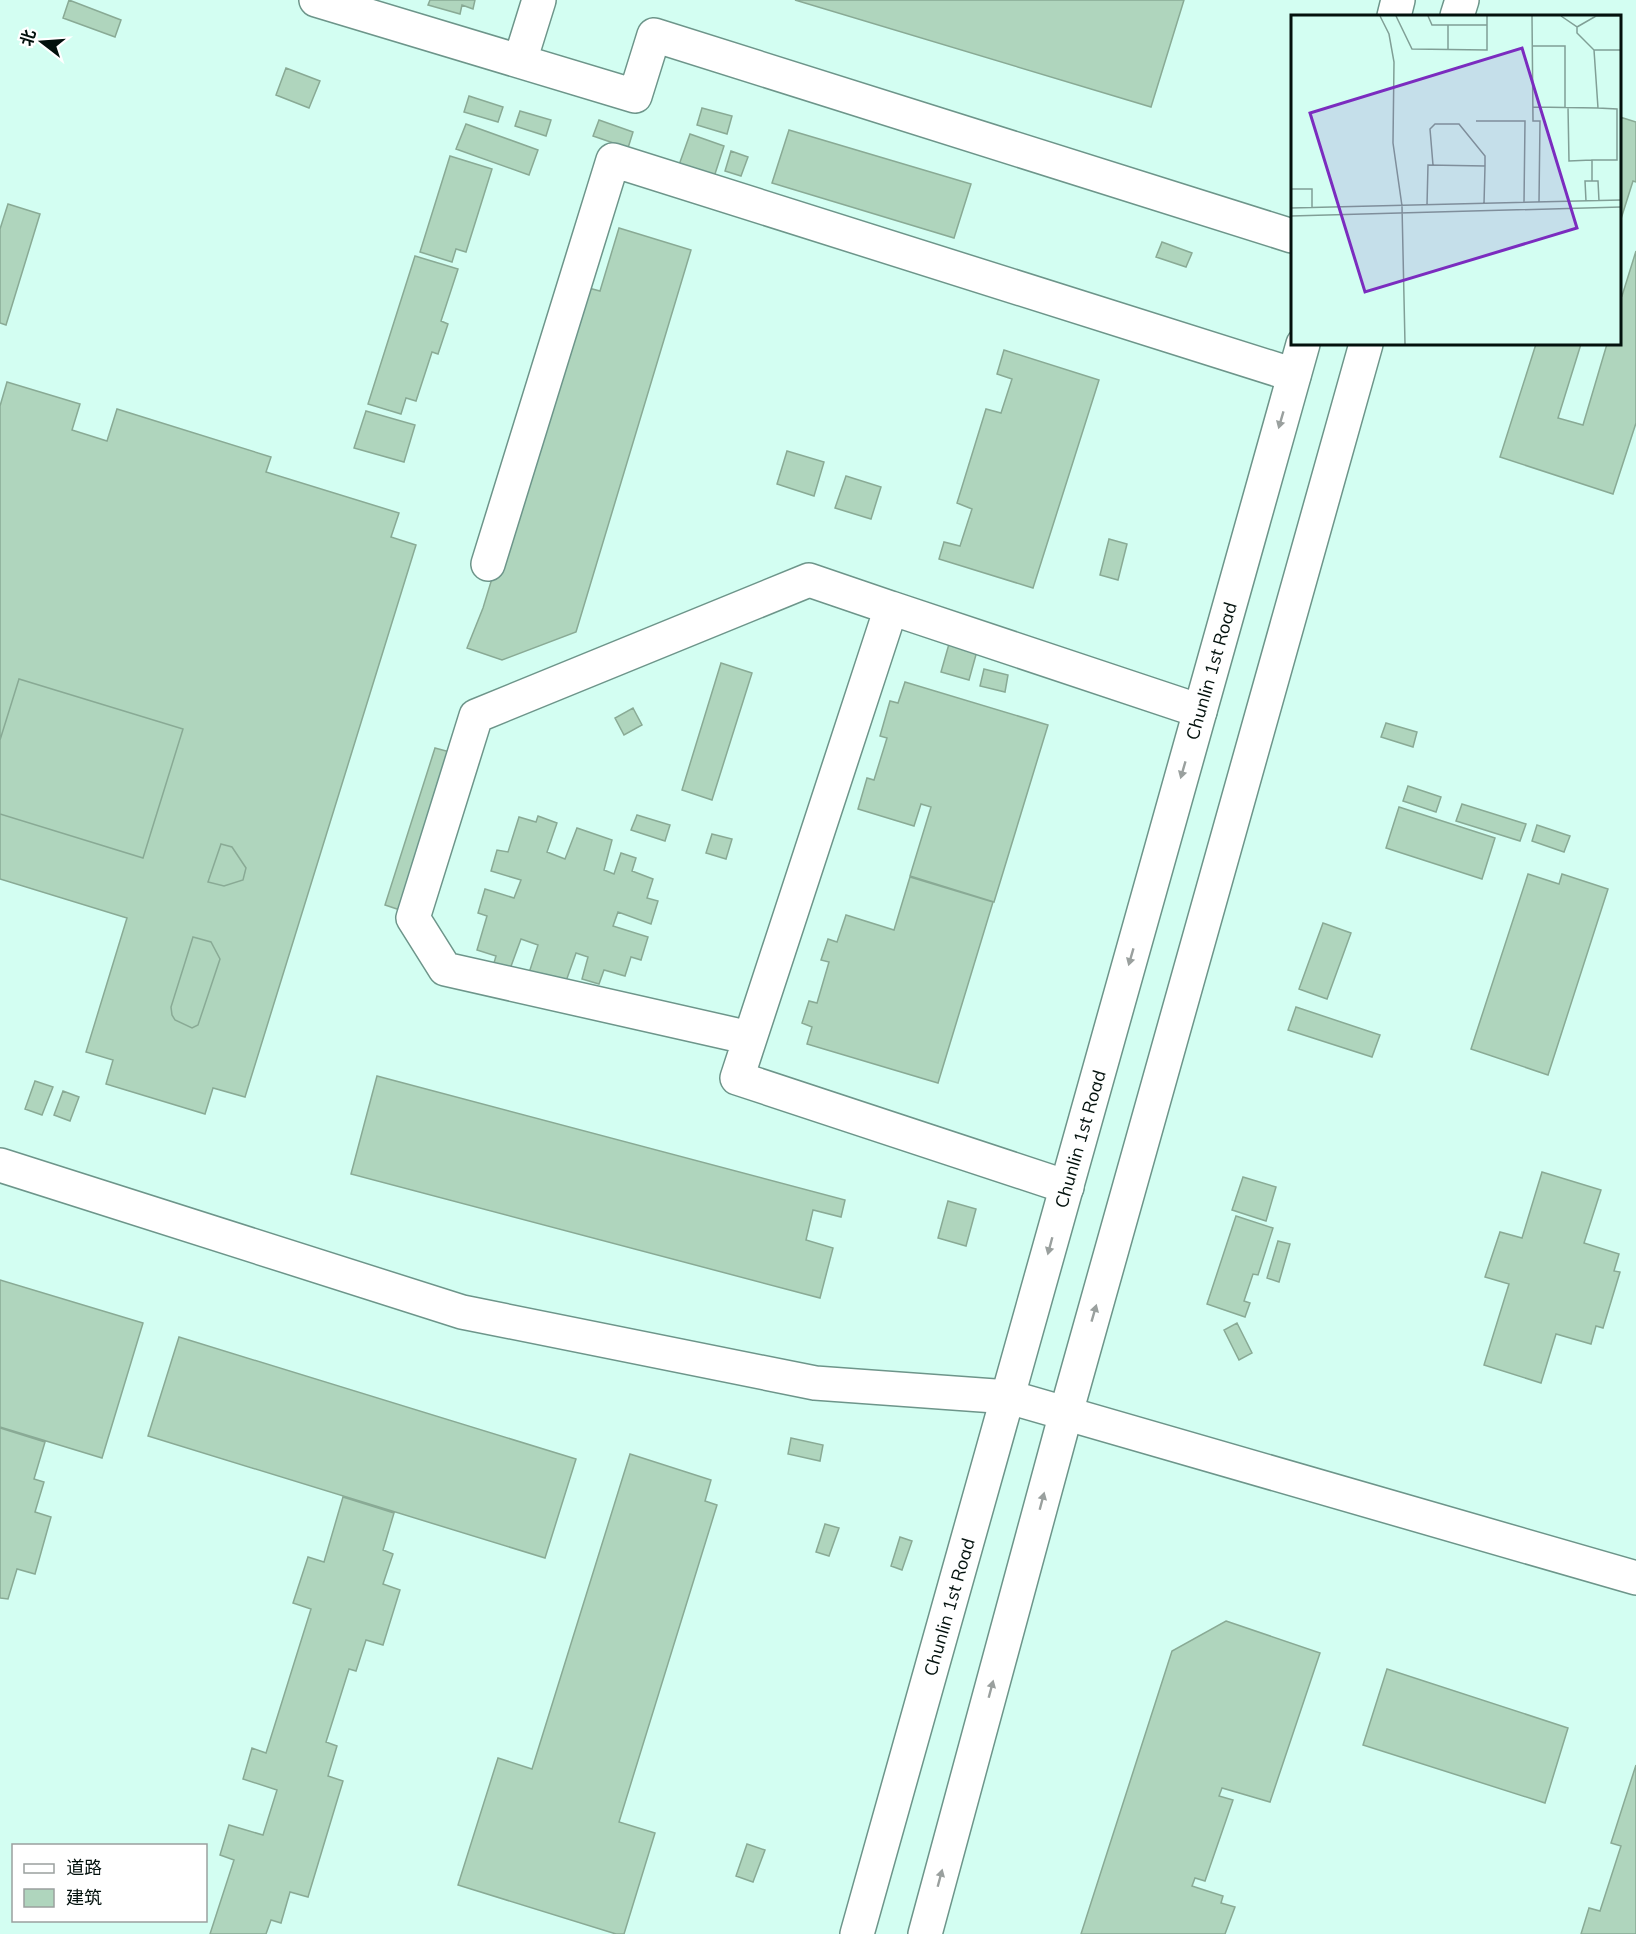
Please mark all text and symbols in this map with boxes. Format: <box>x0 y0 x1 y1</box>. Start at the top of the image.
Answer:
north arrow <box>12 12 72 72</box>
inset map <box>1291 15 1621 345</box>
text: 北 <box>16 27 40 48</box>
one-way arrow <box>1276 411 1285 429</box>
street label: Chunlin 1st Road <box>1180 599 1242 743</box>
one-way arrow <box>1178 761 1187 779</box>
one-way arrow <box>1126 949 1135 967</box>
street label: Chunlin 1st Road <box>1049 1067 1111 1211</box>
one-way arrow <box>1045 1237 1055 1256</box>
one-way arrow <box>1090 1304 1100 1322</box>
one-way arrow <box>1038 1492 1048 1510</box>
street label: Chunlin 1st Road <box>918 1535 980 1679</box>
one-way arrow <box>987 1680 996 1698</box>
legend <box>12 1844 207 1922</box>
text: 道路 <box>66 1856 102 1879</box>
one-way arrow <box>936 1868 945 1886</box>
text: 建筑 <box>66 1886 102 1909</box>

